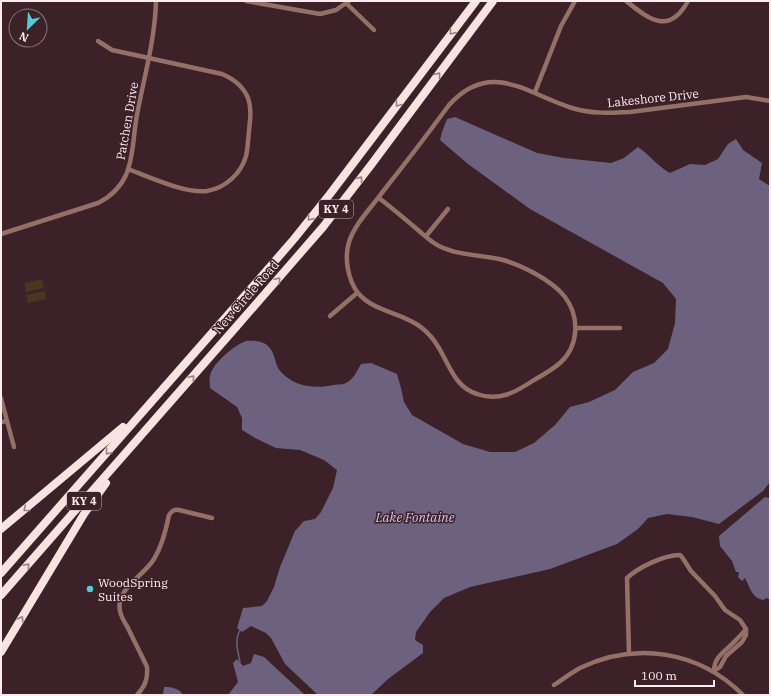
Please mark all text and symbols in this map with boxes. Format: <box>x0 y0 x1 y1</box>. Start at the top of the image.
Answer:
north arrow <box>8 8 48 48</box>
one-way arrow <box>450 28 457 35</box>
text: N <box>17 29 31 45</box>
one-way arrow <box>433 73 440 80</box>
street label: Patchen Drive <box>113 81 141 161</box>
street label: Lakeshore Drive <box>607 86 699 110</box>
one-way arrow <box>396 100 403 107</box>
one-way arrow <box>355 177 362 184</box>
road number: KY 4 <box>319 200 353 218</box>
one-way arrow <box>308 214 315 221</box>
street label: New Circle Road <box>210 257 282 337</box>
one-way arrow <box>273 277 280 284</box>
one-way arrow <box>187 375 194 382</box>
one-way arrow <box>106 447 113 454</box>
road number: KY 4 <box>67 492 101 510</box>
one-way arrow <box>23 504 31 511</box>
water label: Lake Fontaine <box>375 509 455 526</box>
one-way arrow <box>22 563 29 571</box>
place label: WoodSpring Suites <box>98 575 168 604</box>
marker: WoodSpring Suites <box>85 584 95 594</box>
one-way arrow <box>16 616 24 623</box>
scale bar <box>635 662 714 688</box>
text: 100 m <box>641 668 677 683</box>

